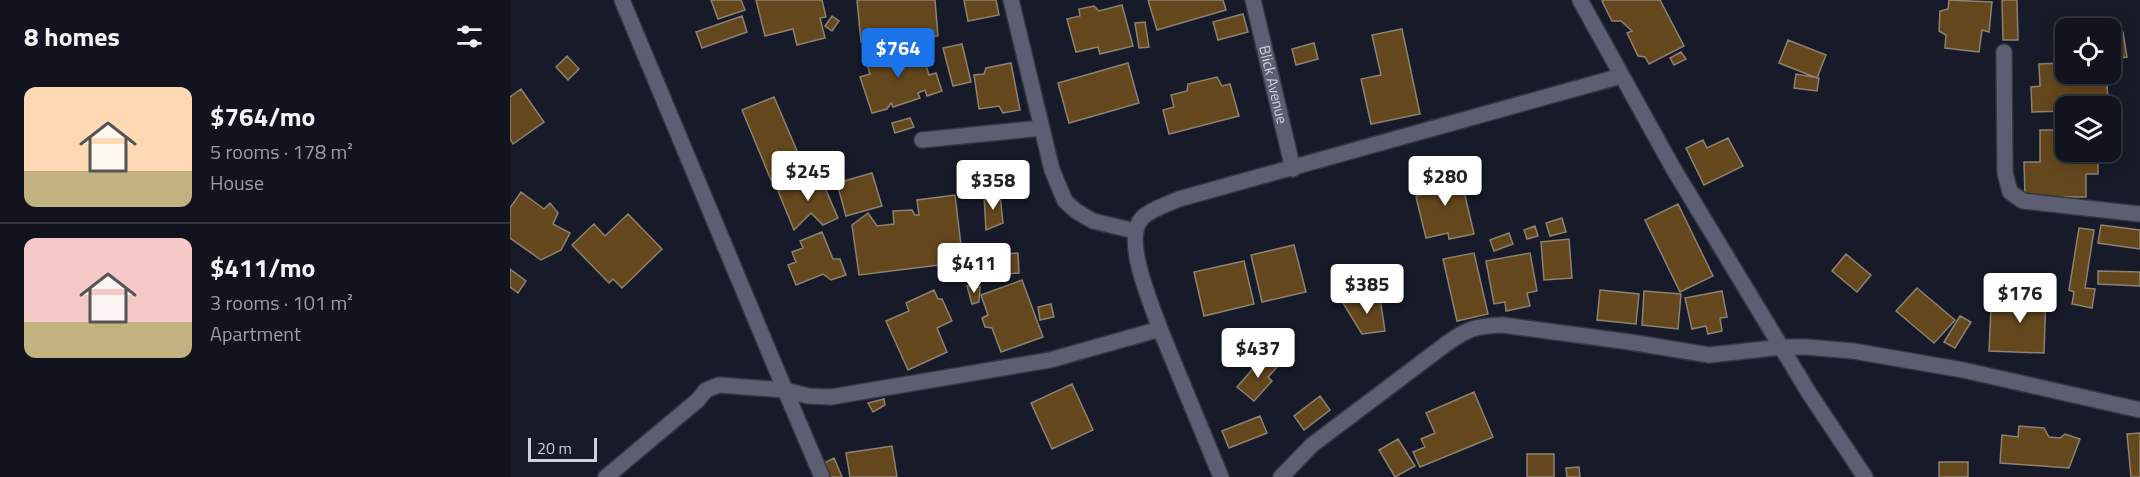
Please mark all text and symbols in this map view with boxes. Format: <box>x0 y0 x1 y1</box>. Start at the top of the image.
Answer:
text: 8 homes <box>24 17 120 56</box>
map controls <box>2055 18 2121 162</box>
button: locate <box>2055 18 2121 84</box>
icon: filters <box>453 20 486 53</box>
pin: $764 <box>862 28 934 79</box>
text: $764 <box>876 32 920 63</box>
street label: Blick Avenue <box>1253 43 1294 126</box>
button: layers <box>2055 96 2121 162</box>
text: $764/mo <box>210 97 315 136</box>
icon: home <box>72 111 144 183</box>
text: 5 rooms · 178 m² <box>210 136 353 167</box>
pin: $245 <box>772 151 844 202</box>
text: $245 <box>786 155 830 186</box>
pin: $280 <box>1409 156 1481 207</box>
pin: $358 <box>957 160 1029 211</box>
text: $280 <box>1423 160 1467 191</box>
text: $358 <box>971 164 1015 195</box>
text: House <box>210 167 264 198</box>
pin: $411 <box>938 243 1010 294</box>
text: $411 <box>952 247 996 278</box>
text: $411/mo <box>210 248 315 287</box>
icon: home <box>72 262 144 334</box>
pin: $385 <box>1331 264 1403 315</box>
text: $385 <box>1345 268 1389 299</box>
pin: $176 <box>1984 273 2056 324</box>
text: $176 <box>1998 277 2042 308</box>
text: 3 rooms · 101 m² <box>210 287 353 318</box>
text: Apartment <box>210 318 301 349</box>
pin: $437 <box>1222 328 1294 379</box>
text: $437 <box>1236 332 1280 363</box>
scale bar <box>528 435 597 462</box>
text: 20 m <box>537 436 572 460</box>

